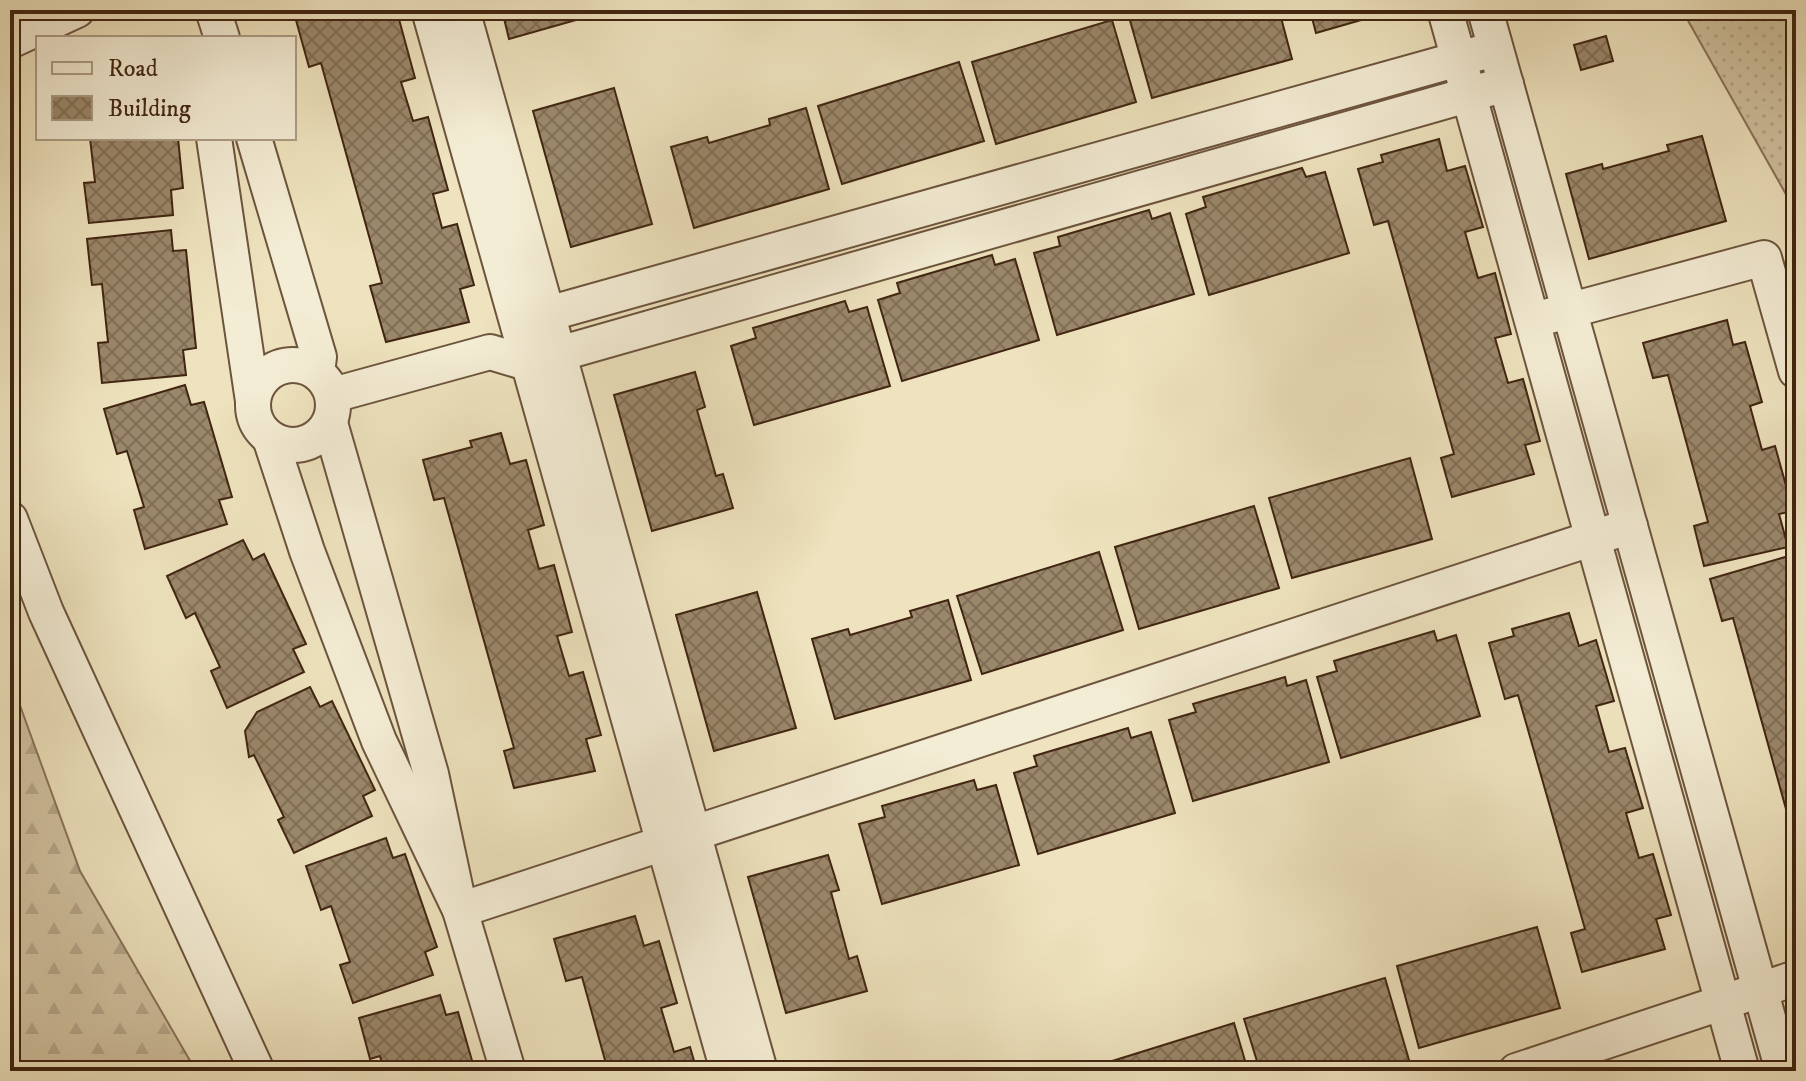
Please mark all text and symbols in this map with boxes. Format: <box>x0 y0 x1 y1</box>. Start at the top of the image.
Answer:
legend <box>36 36 296 140</box>
text: Road <box>108 54 158 84</box>
text: Building <box>108 94 191 124</box>

